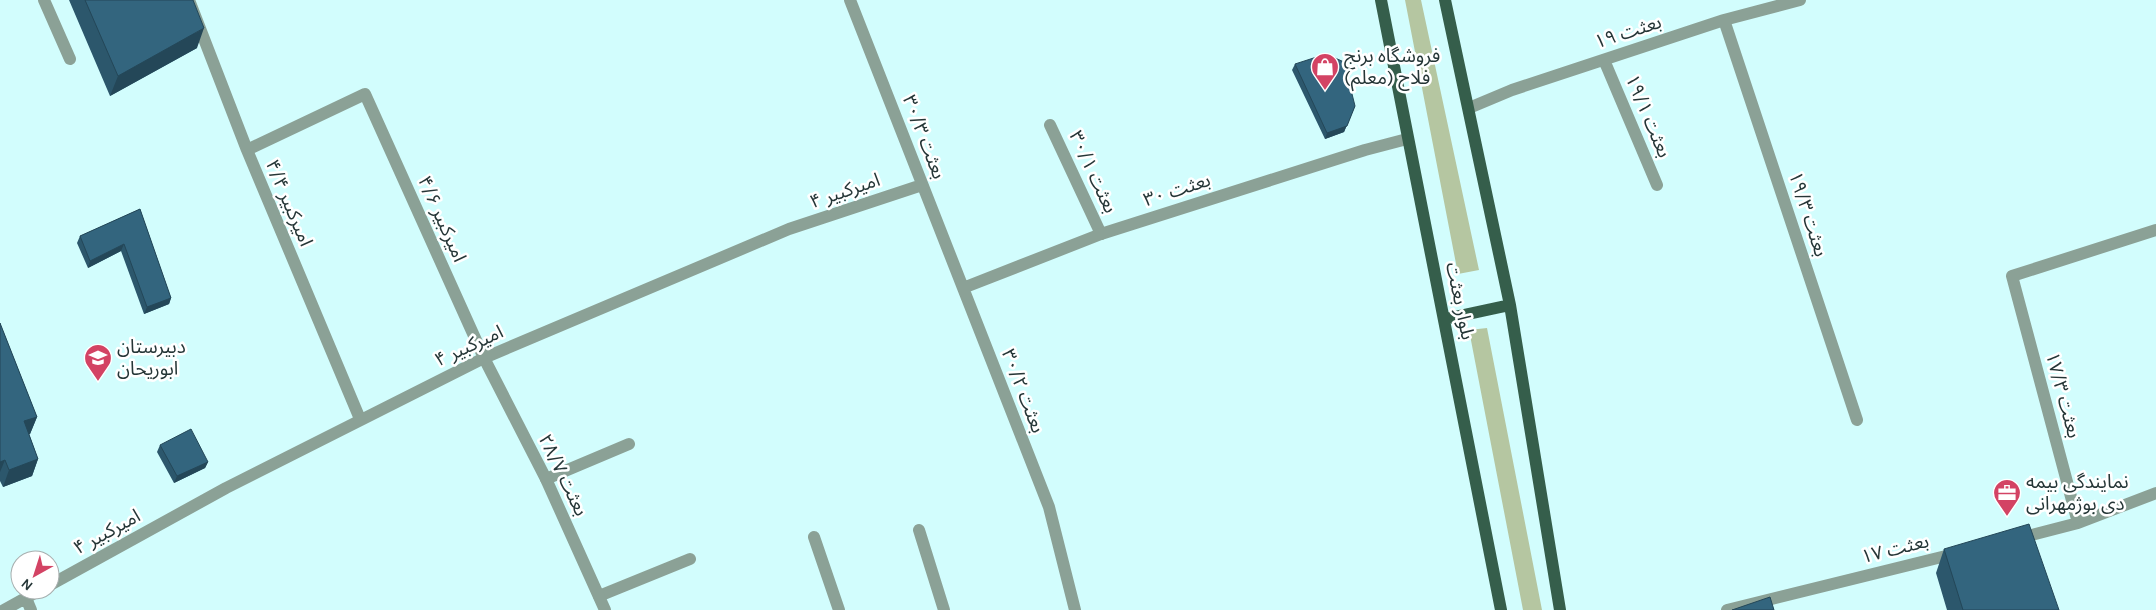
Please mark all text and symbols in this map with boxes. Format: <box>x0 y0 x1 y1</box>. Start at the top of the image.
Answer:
street label: بعثت ۱۹ <box>1592 11 1664 53</box>
place label: فروشگاه برنج فلاح (معلم) <box>1344 45 1440 92</box>
shop icon: فروشگاه برنج فلاح (معلم) <box>1310 52 1340 91</box>
street label: بعثت ۱۹/۱ <box>1621 71 1675 161</box>
street label: بعثت ۳۰/۳ <box>898 92 950 182</box>
street label: بعثت ۳۰/۱ <box>1064 127 1122 217</box>
street label: امیرکبیر ۴/۴ <box>261 156 317 250</box>
street label: امیرکبیر ۴ <box>807 169 883 213</box>
street label: بعثت ۳۰ <box>1141 169 1213 211</box>
street label: بعثت ۱۹/۳ <box>1784 169 1832 259</box>
street label: امیرکبیر ۴/۶ <box>413 173 471 265</box>
street label: بلوار بعثت <box>1441 260 1479 342</box>
street label: امیرکبیر ۴ <box>431 321 507 371</box>
place label: دبیرستان ابوریحان <box>117 336 186 380</box>
school or university icon: دبیرستان ابوریحان <box>83 343 113 382</box>
street label: بعثت ۳۰/۲ <box>997 346 1049 436</box>
street label: بعثت ۱۷/۳ <box>2041 350 2085 440</box>
street label: بعثت ۲۸/۷ <box>534 431 592 519</box>
place label: نمایندگی بیمه دی بوژمهرانی <box>2026 471 2129 515</box>
office icon: نمایندگی بیمه دی بوژمهرانی <box>1992 478 2022 517</box>
street label: امیرکبیر ۴ <box>70 505 144 559</box>
street label: بعثت ۱۷ <box>1859 530 1931 568</box>
north arrow <box>10 550 60 600</box>
text: N <box>18 575 36 594</box>

